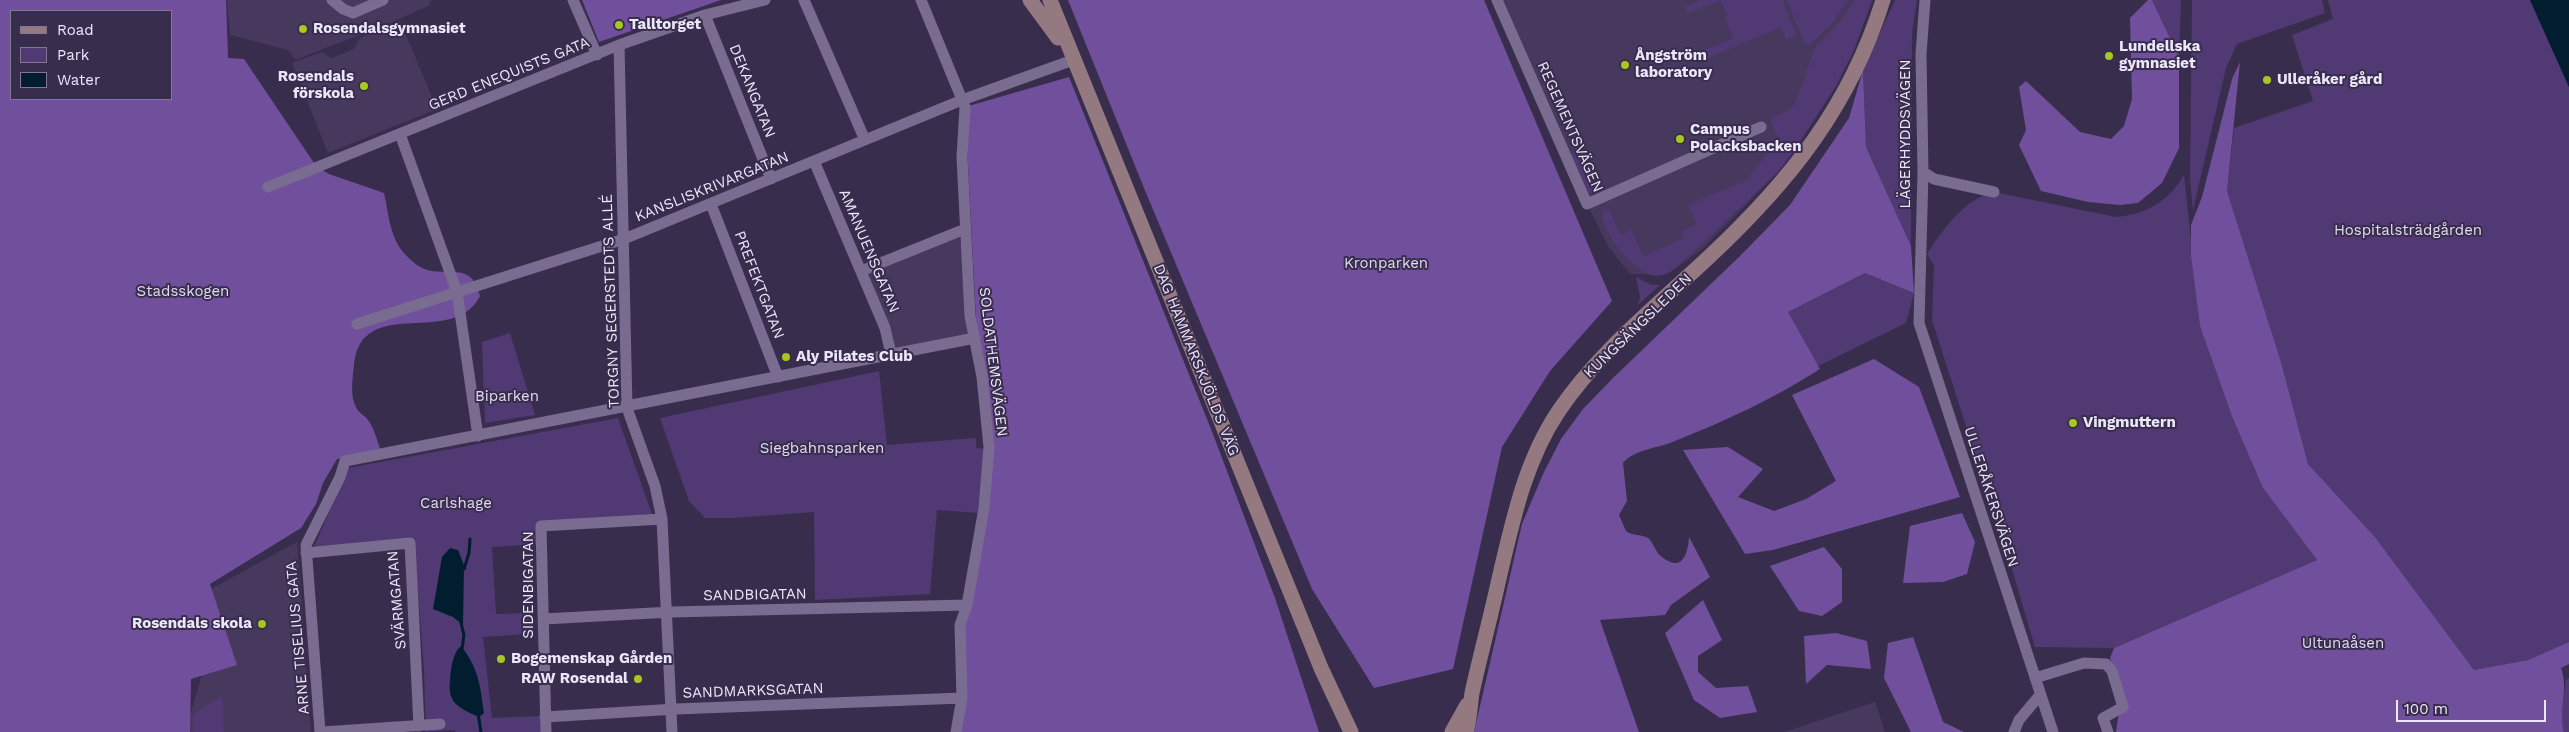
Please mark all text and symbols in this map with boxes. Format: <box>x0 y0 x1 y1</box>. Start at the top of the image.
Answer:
legend <box>10 10 172 100</box>
place label: Talltorget <box>629 16 701 34</box>
marker: Talltorget <box>613 19 625 31</box>
place label: Rosendalsgymnasiet <box>313 20 466 38</box>
text: Road <box>57 21 94 39</box>
marker: Rosendalsgymnasiet <box>297 23 309 35</box>
street label: GERD ENEQUISTS GATA <box>426 33 592 115</box>
place label: Lundellska gymnasiet <box>2119 38 2200 73</box>
street label: DEKANGATAN <box>725 42 779 140</box>
text: Park <box>57 46 89 64</box>
place label: Ångström laboratory <box>1635 47 1712 82</box>
marker: Lundellska gymnasiet <box>2103 50 2115 62</box>
street label: REGEMENTSVÄGEN <box>1533 59 1607 195</box>
marker: Ångström laboratory <box>1619 59 1631 71</box>
street label: LÄGERHYDDSVÄGEN <box>1897 59 1915 209</box>
place label: Rosendals förskola <box>278 68 354 103</box>
text: Water <box>57 71 100 89</box>
place label: Ulleråker gård <box>2277 71 2382 89</box>
marker: Ulleråker gård <box>2261 74 2273 86</box>
marker: Rosendals förskola <box>358 80 370 92</box>
place label: Campus Polacksbacken <box>1690 121 1802 156</box>
marker: Campus Polacksbacken <box>1674 133 1686 145</box>
street label: KANSLISKRIVARGATAN <box>632 148 792 226</box>
street label: AMANUENSGATAN <box>835 187 903 315</box>
street label: TORGNY SEGERSTEDTS ALLÉ <box>598 194 624 408</box>
park label: Hospitalsträdgården <box>2334 222 2482 240</box>
street label: PREFEKTGATAN <box>730 229 788 341</box>
park label: Kronparken <box>1344 255 1428 273</box>
street label: DAG HAMMARSKJÖLDS VÄG <box>1149 261 1243 459</box>
street label: KUNGSÄNGSLEDEN <box>1580 270 1696 382</box>
park label: Stadsskogen <box>137 283 229 301</box>
street label: SOLDATHEMSVÄGEN <box>975 286 1011 438</box>
place label: Aly Pilates Club <box>796 348 913 366</box>
marker: Aly Pilates Club <box>780 351 792 363</box>
park label: Biparken <box>475 388 539 406</box>
place label: Vingmuttern <box>2083 414 2176 432</box>
marker: Vingmuttern <box>2067 417 2079 429</box>
street label: ULLERÅKERSVÄGEN <box>1960 424 2022 570</box>
park label: Siegbahnsparken <box>760 440 884 458</box>
park label: Carlshage <box>420 495 492 513</box>
street label: SIDENBIGATAN <box>520 531 538 639</box>
street label: SVÄRMGATAN <box>384 550 410 650</box>
street label: ARNE TISELIUS GATA <box>282 560 314 716</box>
street label: SANDBIGATAN <box>703 585 807 605</box>
place label: Rosendals skola <box>132 615 252 633</box>
marker: Rosendals skola <box>256 618 268 630</box>
park label: Ultunaåsen <box>2302 635 2384 653</box>
place label: Bogemenskap Gården <box>511 650 672 668</box>
marker: Bogemenskap Gården <box>495 653 507 665</box>
place label: RAW Rosendal <box>521 670 628 688</box>
marker: RAW Rosendal <box>632 673 644 685</box>
street label: SANDMARKSGATAN <box>682 680 824 702</box>
scale bar <box>2399 690 2549 722</box>
text: 100 m <box>2404 700 2448 718</box>

